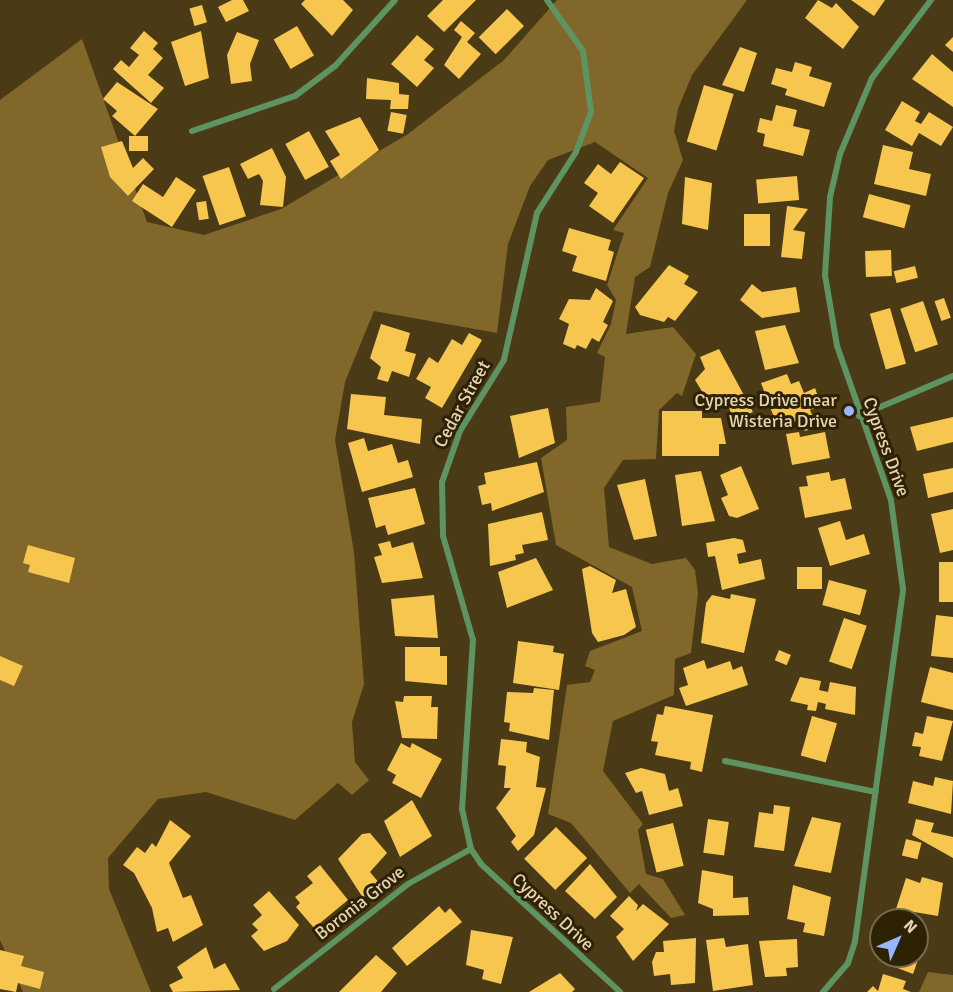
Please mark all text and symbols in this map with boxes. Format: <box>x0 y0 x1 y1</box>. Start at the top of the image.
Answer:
street label: Cedar Street <box>429 357 495 451</box>
place label: Cypress Drive near Wisteria Drive <box>694 390 837 432</box>
street label: Cypress Drive <box>858 394 914 500</box>
marker: Cypress Drive near Wisteria Drive <box>842 404 856 418</box>
street label: Boronia Grove <box>311 861 409 945</box>
street label: Cypress Drive <box>508 869 598 955</box>
north arrow <box>869 908 929 968</box>
text: N <box>899 916 921 938</box>

